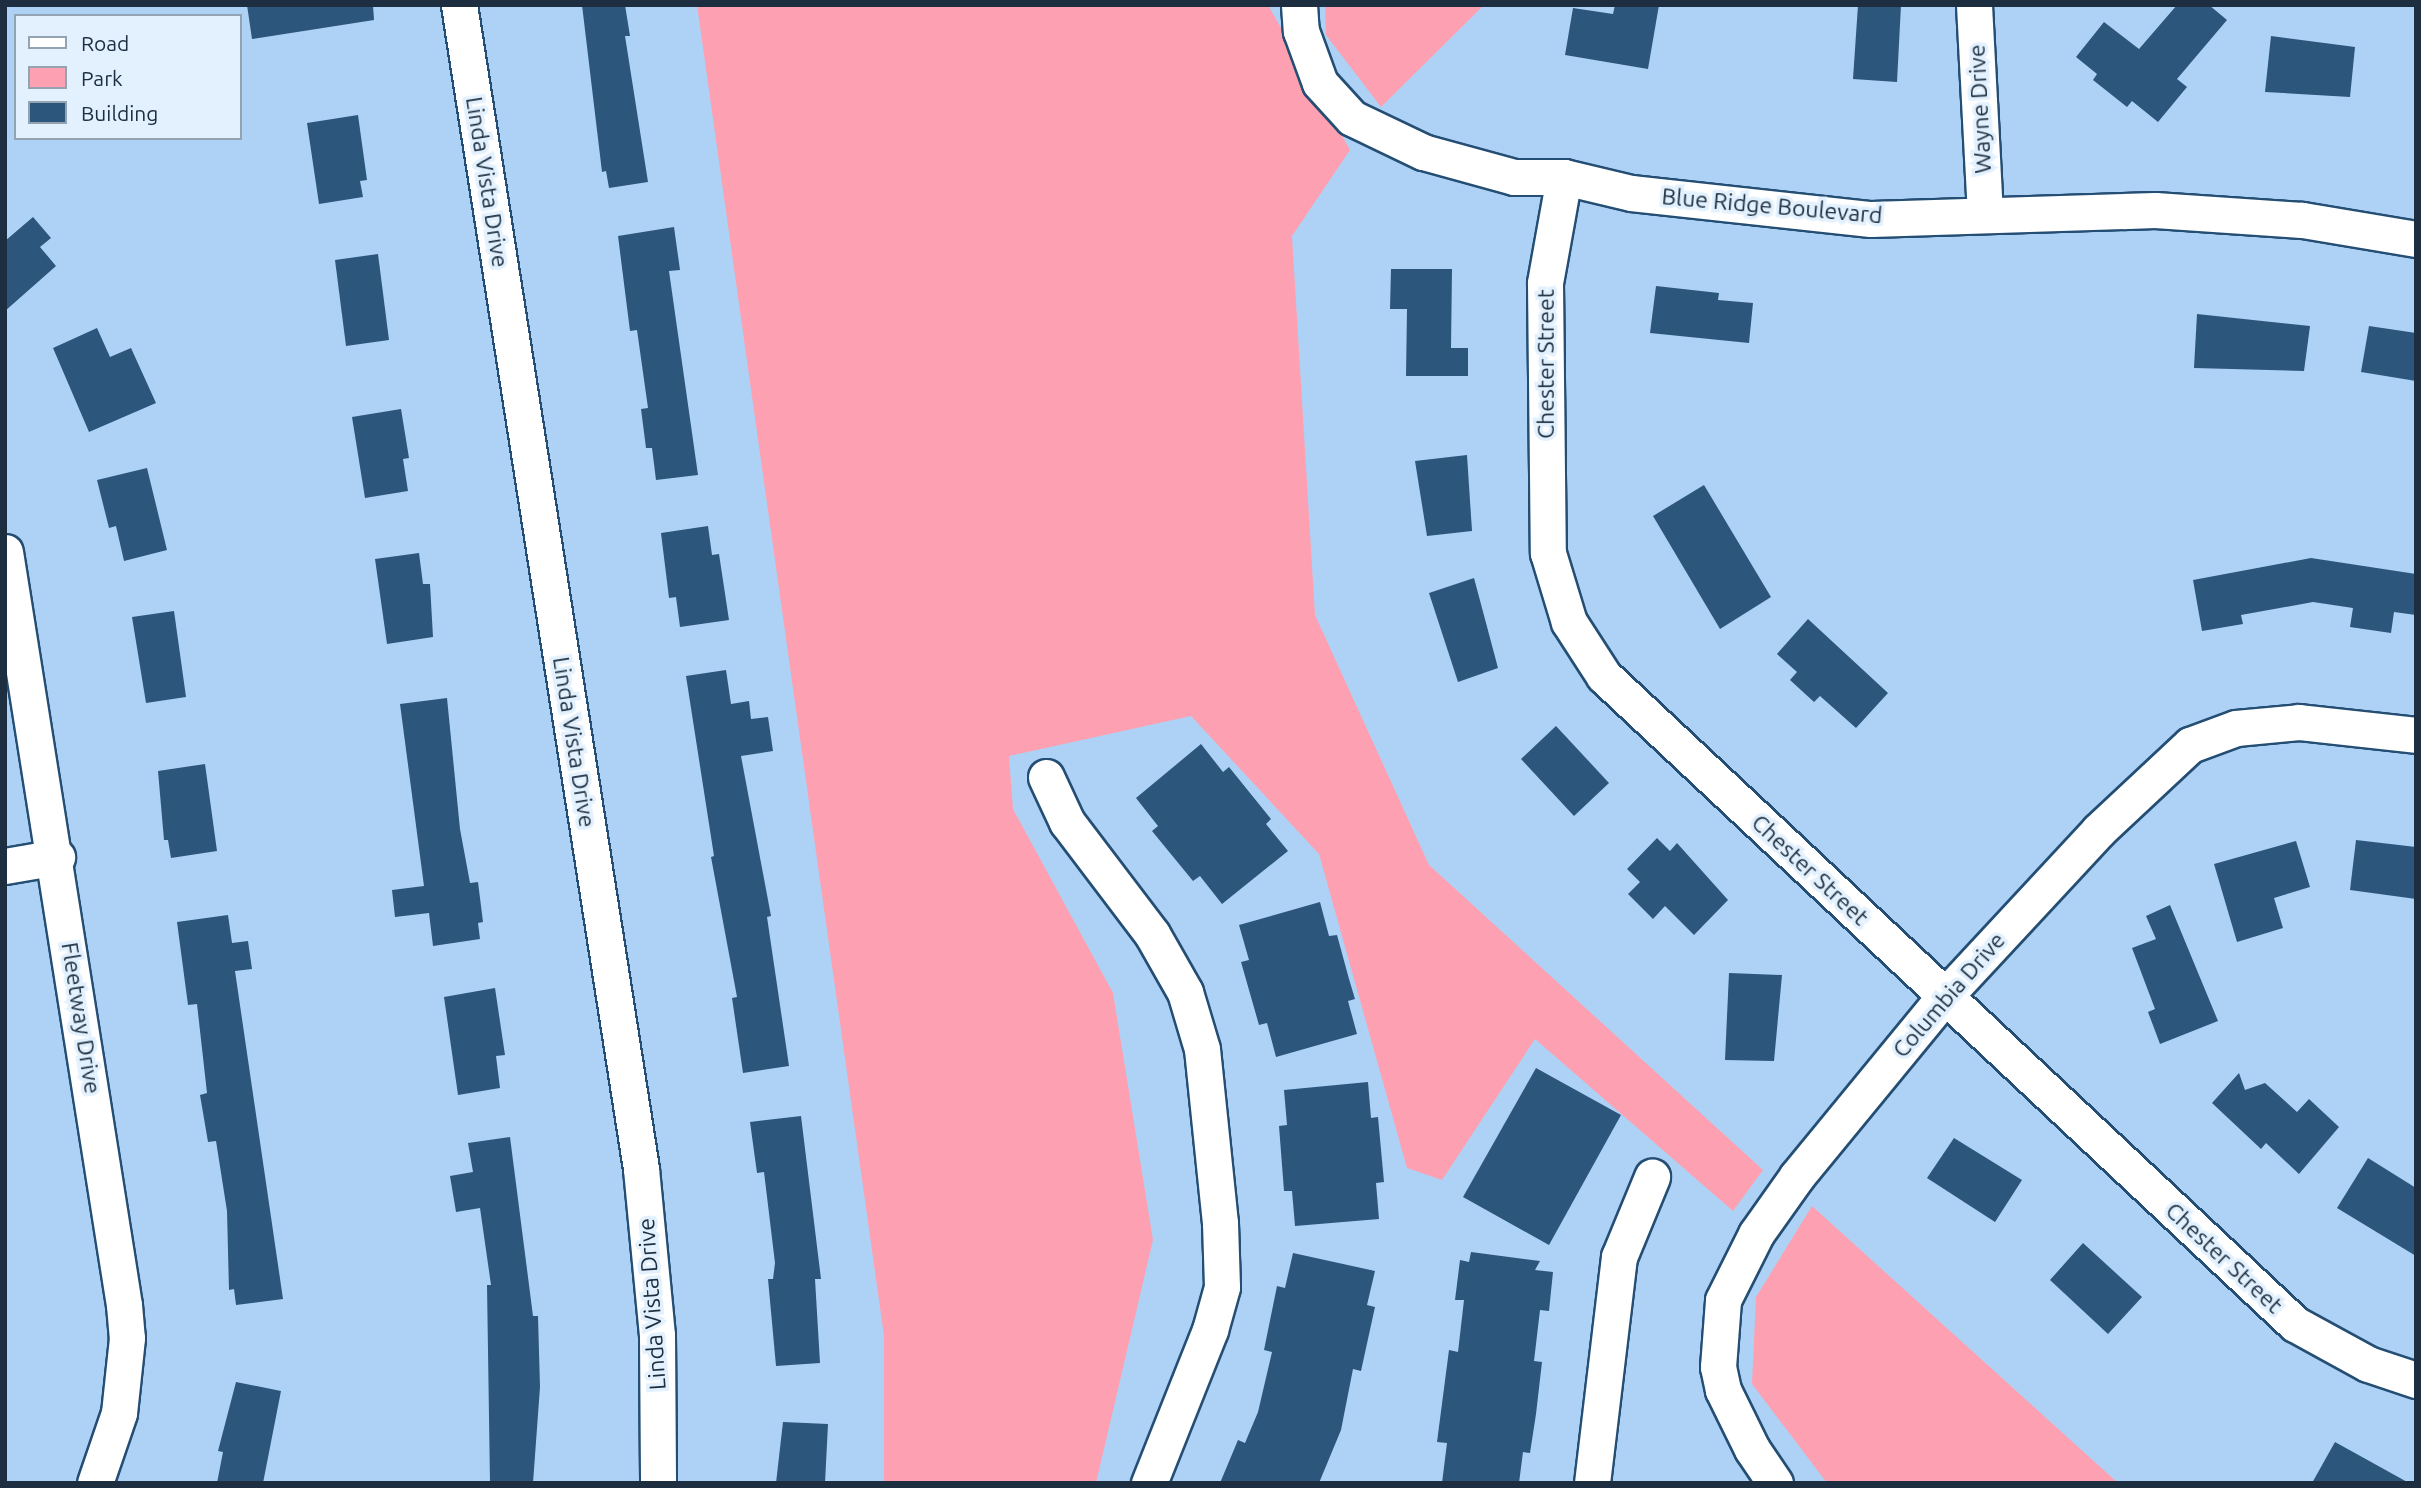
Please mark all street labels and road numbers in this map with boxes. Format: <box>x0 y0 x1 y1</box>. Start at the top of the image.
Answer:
street label: Wayne Drive <box>1963 44 1997 174</box>
street label: Linda Vista Drive <box>460 95 514 269</box>
street label: Blue Ridge Boulevard <box>1661 183 1883 229</box>
street label: Chester Street <box>1532 289 1560 439</box>
street label: Linda Vista Drive <box>547 655 601 829</box>
street label: Chester Street <box>1746 809 1874 931</box>
street label: Columbia Drive <box>1887 927 2011 1063</box>
street label: Fleetway Drive <box>55 940 107 1096</box>
street label: Chester Street <box>2160 1197 2288 1319</box>
street label: Linda Vista Drive <box>632 1217 672 1391</box>

